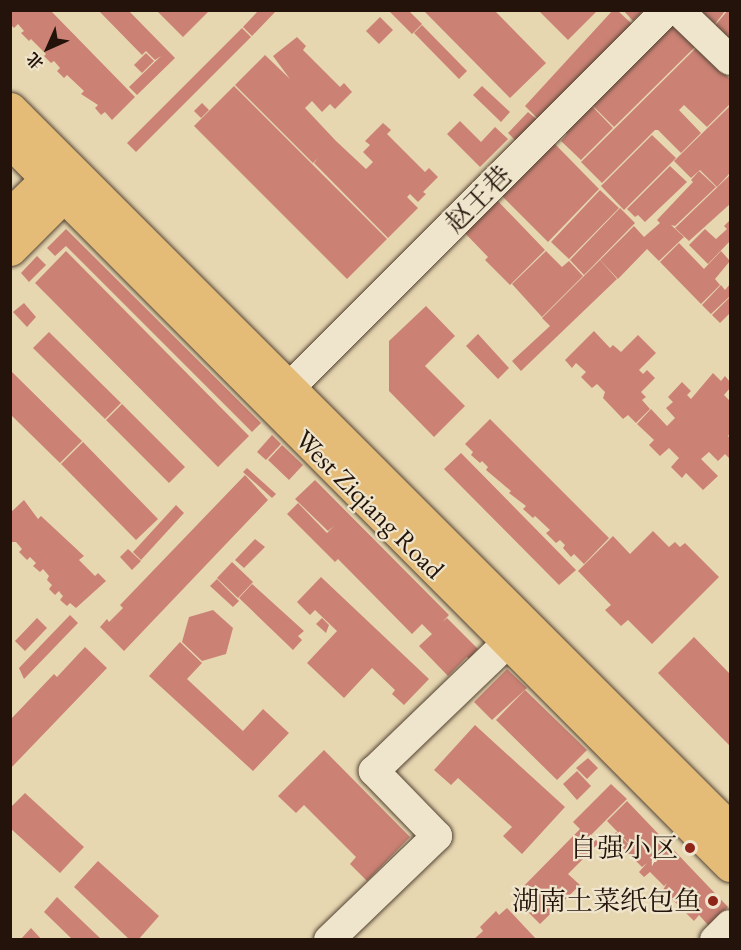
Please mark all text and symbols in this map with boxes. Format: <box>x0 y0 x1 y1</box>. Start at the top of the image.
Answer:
north arrow <box>18 18 78 78</box>
text: 北 <box>22 48 48 74</box>
street label: 赵王巷 <box>438 159 518 239</box>
street label: West Ziqiang Road <box>289 423 451 585</box>
place label: 自强小区 <box>570 832 678 864</box>
marker: 自强小区 <box>683 841 697 855</box>
place label: 湖南土菜纸包鱼 <box>512 885 701 917</box>
marker: 湖南土菜纸包鱼 <box>706 894 720 908</box>

